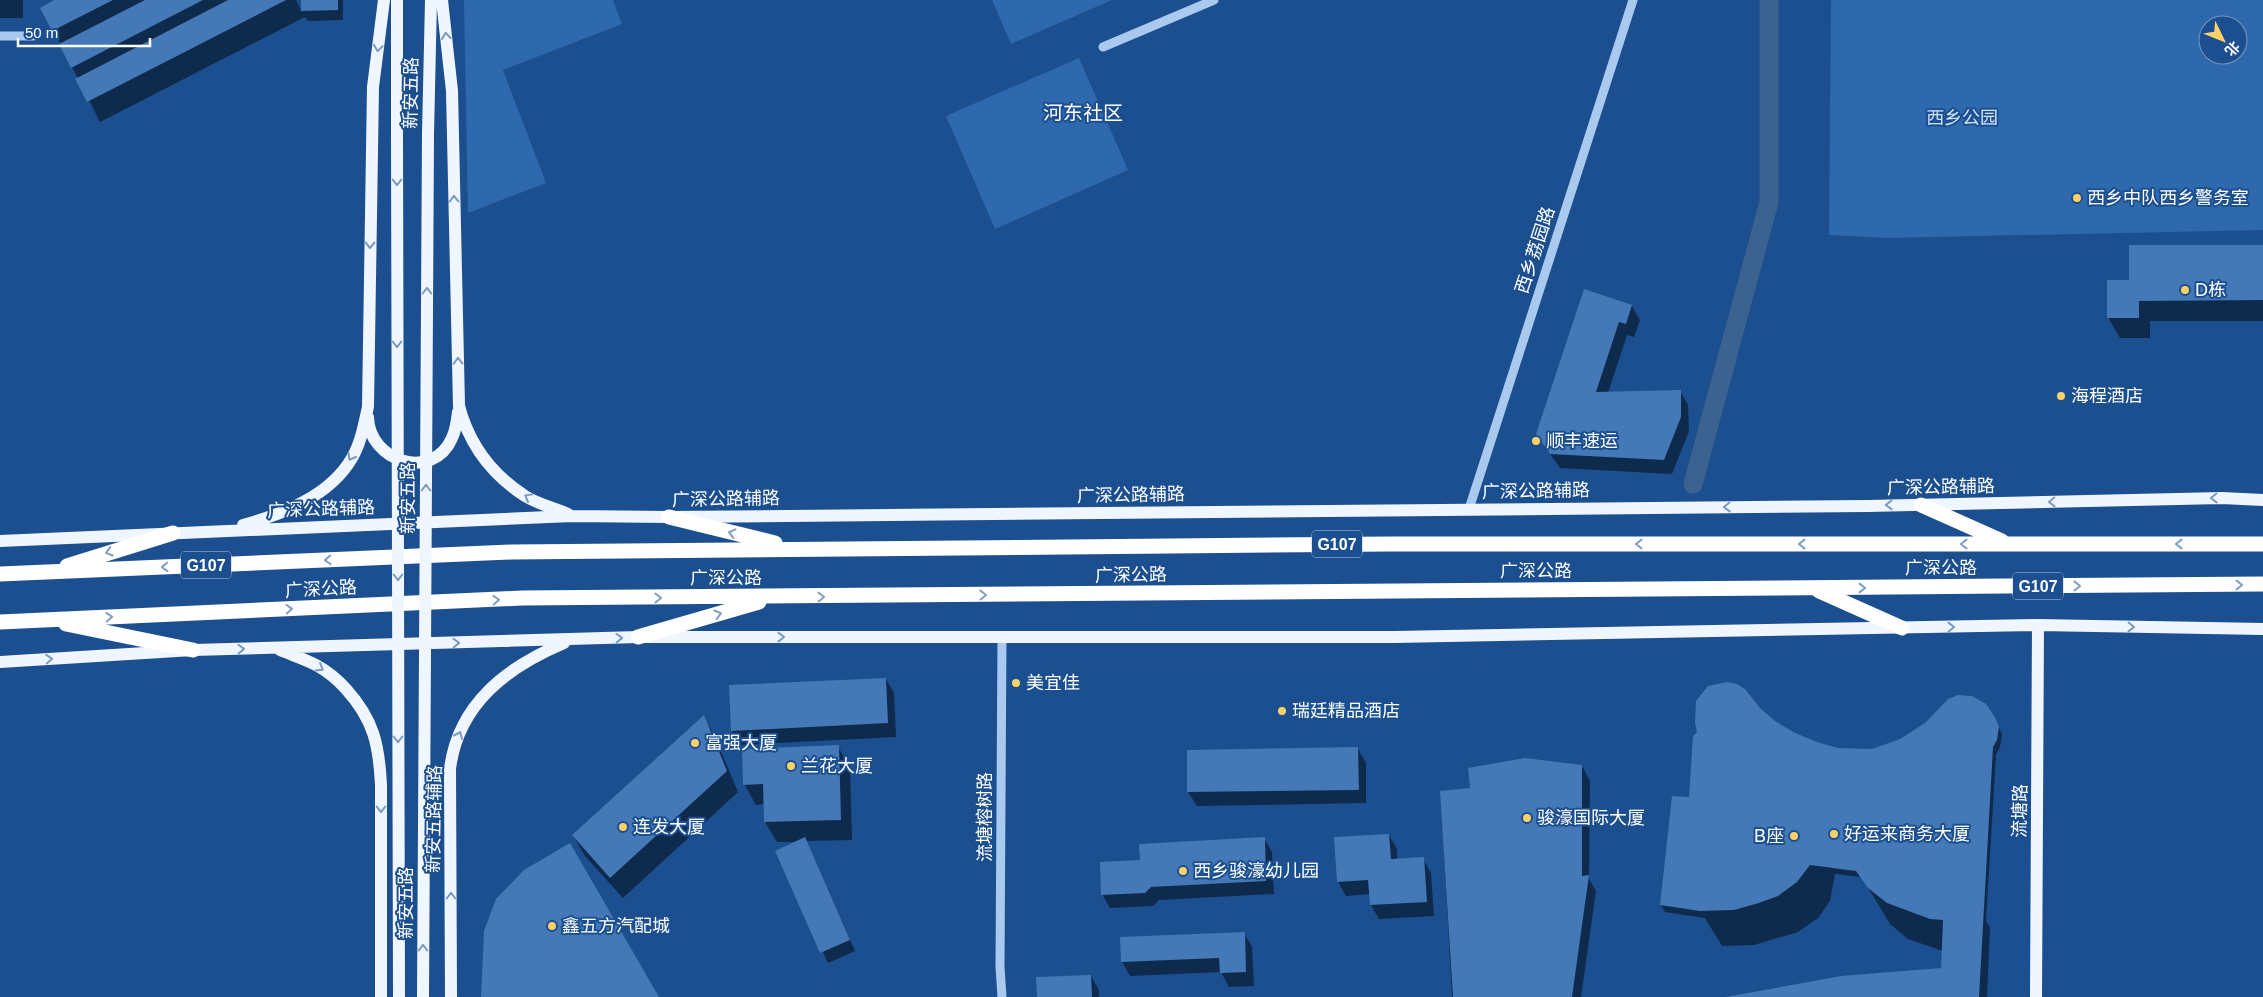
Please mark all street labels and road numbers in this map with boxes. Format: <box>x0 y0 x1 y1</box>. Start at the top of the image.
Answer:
street label: 新安五路 <box>400 57 422 129</box>
street label: 西乡荔园路 <box>1512 204 1558 296</box>
street label: 新安五路 <box>398 462 418 534</box>
street label: 广深公路辅路 <box>1887 476 1995 498</box>
street label: 广深公路辅路 <box>1482 480 1590 502</box>
street label: 广深公路辅路 <box>1077 484 1185 506</box>
street label: 广深公路辅路 <box>672 488 780 510</box>
street label: 广深公路辅路 <box>267 497 375 521</box>
road number: G107 <box>1312 530 1362 558</box>
road number: G107 <box>181 552 231 578</box>
street label: 广深公路 <box>1905 558 1977 578</box>
street label: 广深公路 <box>1500 561 1572 581</box>
street label: 广深公路 <box>1095 564 1167 586</box>
street label: 广深公路 <box>690 568 762 588</box>
road number: G107 <box>2013 572 2063 600</box>
street label: 广深公路 <box>285 577 357 601</box>
street label: 新安五路辅路 <box>423 765 445 873</box>
street label: 流塘榕树路 <box>975 772 995 862</box>
street label: 流塘路 <box>2010 784 2030 838</box>
street label: 新安五路 <box>396 867 416 939</box>

